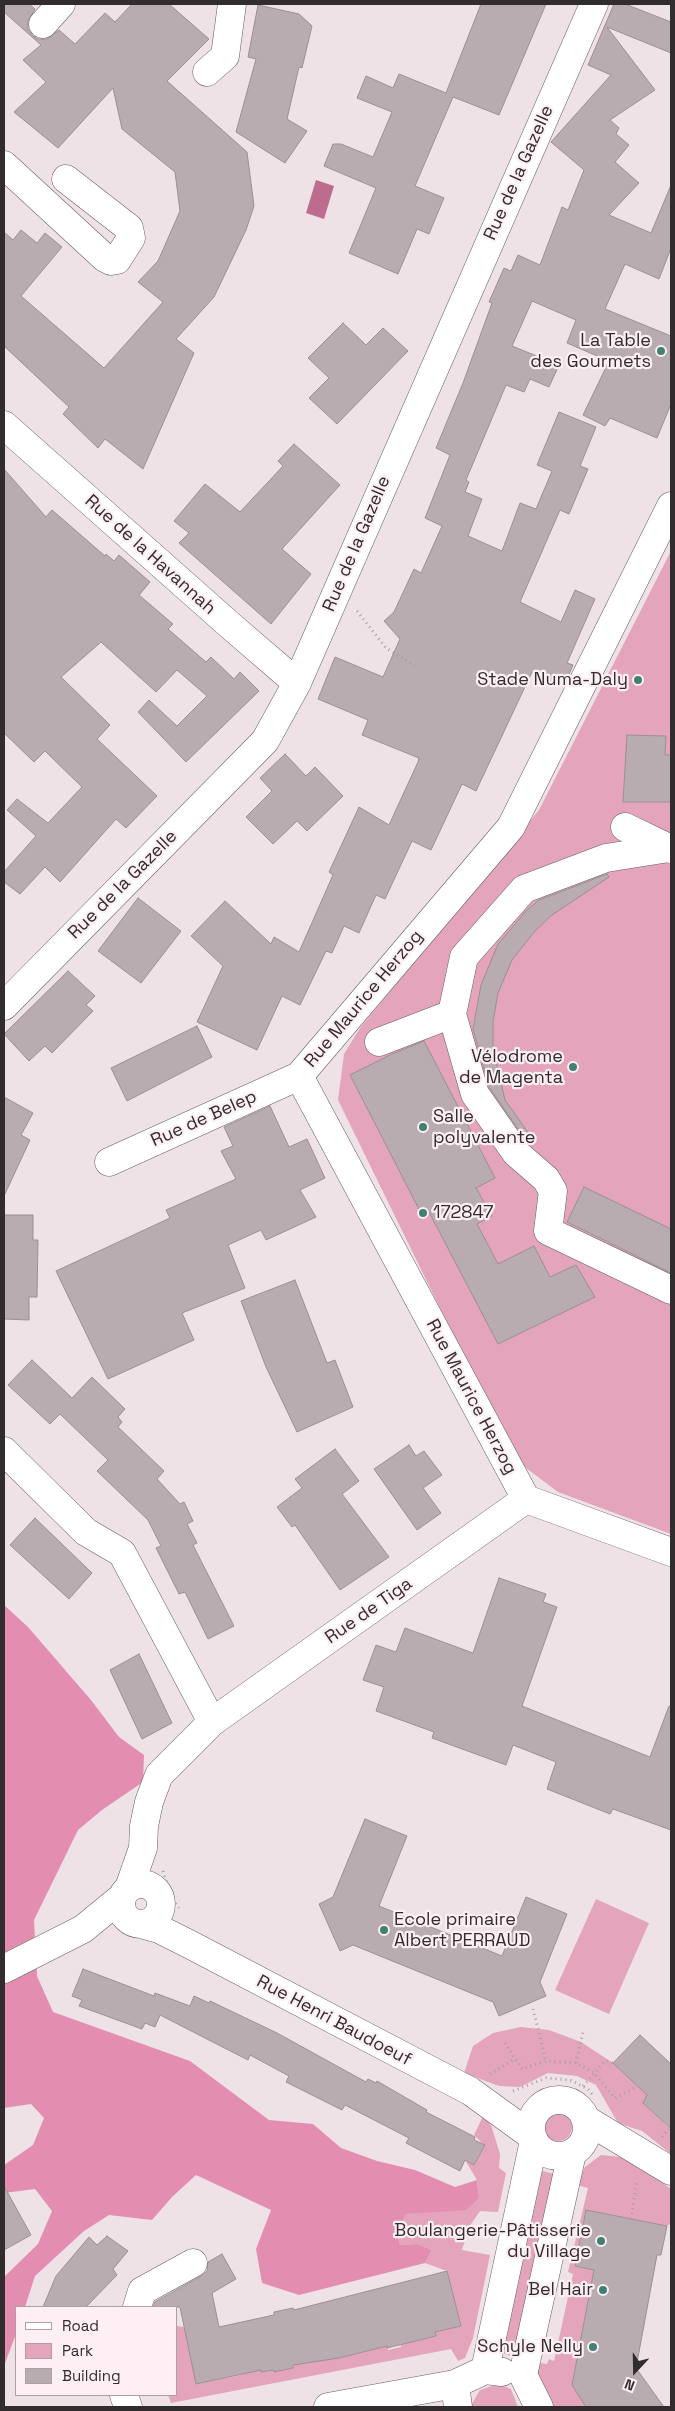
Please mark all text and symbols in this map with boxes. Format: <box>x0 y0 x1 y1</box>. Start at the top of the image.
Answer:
street label: Rue de la Gazelle <box>480 102 558 244</box>
place label: La Table des Gourmets <box>530 330 651 372</box>
marker: La Table des Gourmets <box>655 345 667 357</box>
street label: Rue de la Gazelle <box>319 473 395 615</box>
street label: Rue de la Havannah <box>80 490 220 620</box>
place label: Stade Numa-Daly <box>477 669 628 691</box>
marker: Stade Numa-Daly <box>632 674 644 686</box>
street label: Rue de la Gazelle <box>64 826 182 944</box>
street label: Rue Maurice Herzog <box>300 926 428 1072</box>
place label: Vélodrome de Magenta <box>459 1046 563 1088</box>
marker: Vélodrome de Magenta <box>567 1061 579 1073</box>
street label: Rue de Belep <box>148 1086 260 1152</box>
place label: Salle polyvalente <box>433 1106 535 1148</box>
marker: Salle polyvalente <box>417 1121 429 1133</box>
place label: 172847 <box>433 1202 493 1224</box>
marker: 172847 <box>417 1207 429 1219</box>
street label: Rue Maurice Herzog <box>421 1316 521 1478</box>
street label: Rue de Tiga <box>321 1573 417 1649</box>
place label: Ecole primaire Albert PERRAUD <box>394 1909 530 1952</box>
marker: Ecole primaire Albert PERRAUD <box>378 1924 390 1936</box>
street label: Rue Henri Baudoeuf <box>253 1971 415 2071</box>
place label: Boulangerie-Pâtisserie du Village <box>394 2220 591 2262</box>
marker: Boulangerie-Pâtisserie du Village <box>595 2235 607 2247</box>
place label: Bel Hair <box>528 2279 593 2301</box>
marker: Bel Hair <box>597 2284 609 2296</box>
legend <box>15 2306 178 2396</box>
text: Road <box>62 2316 99 2335</box>
place label: Schyle Nelly <box>477 2336 583 2358</box>
text: Park <box>62 2341 93 2360</box>
marker: Schyle Nelly <box>587 2341 599 2353</box>
north arrow <box>610 2346 660 2396</box>
text: Building <box>62 2366 121 2385</box>
text: N <box>622 2375 637 2395</box>

